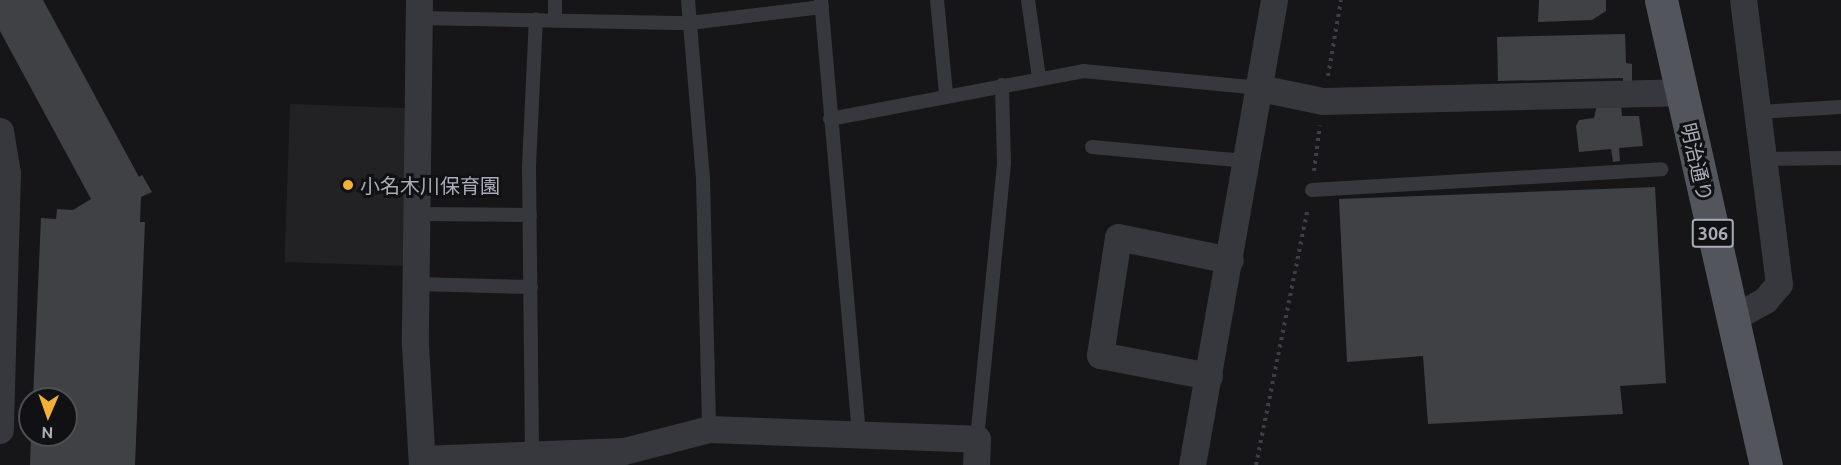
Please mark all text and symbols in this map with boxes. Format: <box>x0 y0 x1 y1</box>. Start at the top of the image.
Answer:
street label: 明治通り <box>1676 120 1718 204</box>
place label: 小名木川保育園 <box>360 173 500 197</box>
marker: 小名木川保育園 <box>341 178 355 192</box>
road number: 306 <box>1690 218 1736 248</box>
north arrow <box>18 387 78 447</box>
text: N <box>41 424 54 442</box>

